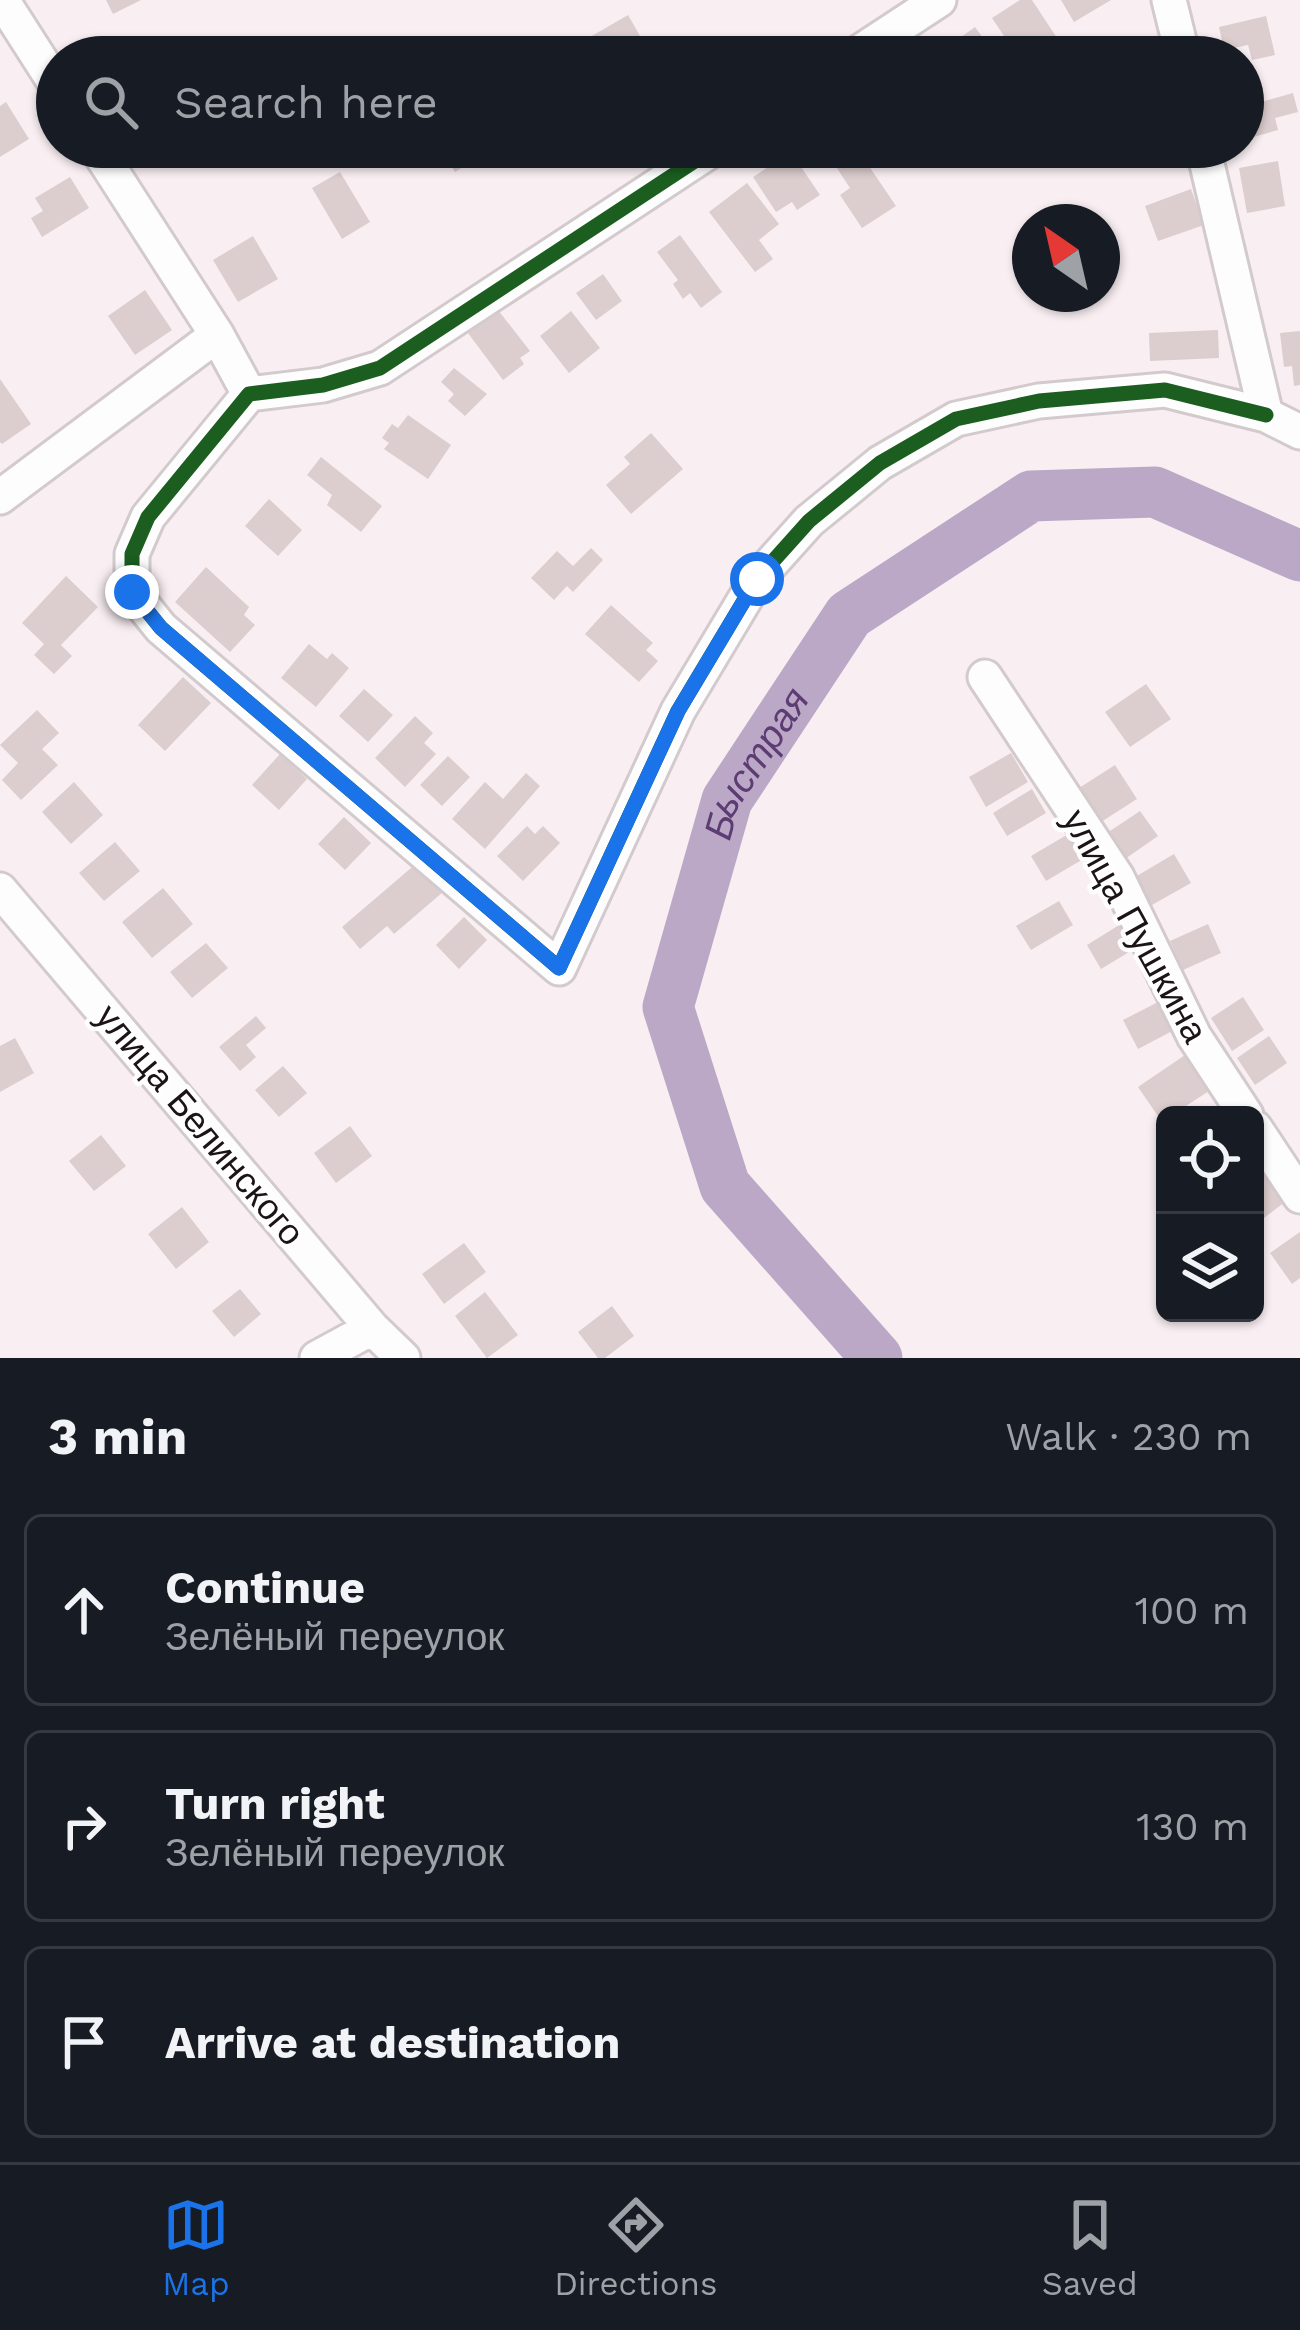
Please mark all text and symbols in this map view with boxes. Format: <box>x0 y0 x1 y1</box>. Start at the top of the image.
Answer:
search box <box>36 36 1264 168</box>
icon: search <box>78 69 144 135</box>
text: Search here <box>174 76 438 129</box>
north arrow <box>1012 204 1120 312</box>
route start <box>730 552 784 606</box>
route end <box>105 565 159 619</box>
water label: Быстрая <box>695 679 818 844</box>
street label: улица Пушкина <box>1054 802 1217 1051</box>
street label: улица Белинского <box>87 996 313 1254</box>
map controls <box>1156 1106 1264 1322</box>
button: locate <box>1156 1106 1264 1214</box>
button: layers <box>1156 1214 1264 1322</box>
text: 3 min <box>48 1407 187 1466</box>
text: Walk · 230 m <box>1005 1414 1252 1459</box>
text: Continue <box>165 1561 365 1614</box>
icon: ahead <box>51 1577 117 1643</box>
text: 100 m <box>1135 1588 1249 1633</box>
text: Зелёный переулок <box>165 1614 504 1659</box>
text: Turn right <box>165 1777 385 1830</box>
icon: right <box>51 1793 117 1859</box>
text: 130 m <box>1136 1804 1249 1849</box>
text: Зелёный переулок <box>165 1830 504 1875</box>
icon: arrive <box>51 2009 117 2075</box>
text: Arrive at destination <box>165 2016 620 2069</box>
tab: Map <box>162 2192 230 2303</box>
tab: Directions <box>554 2192 717 2303</box>
tab: Saved <box>1042 2192 1138 2303</box>

